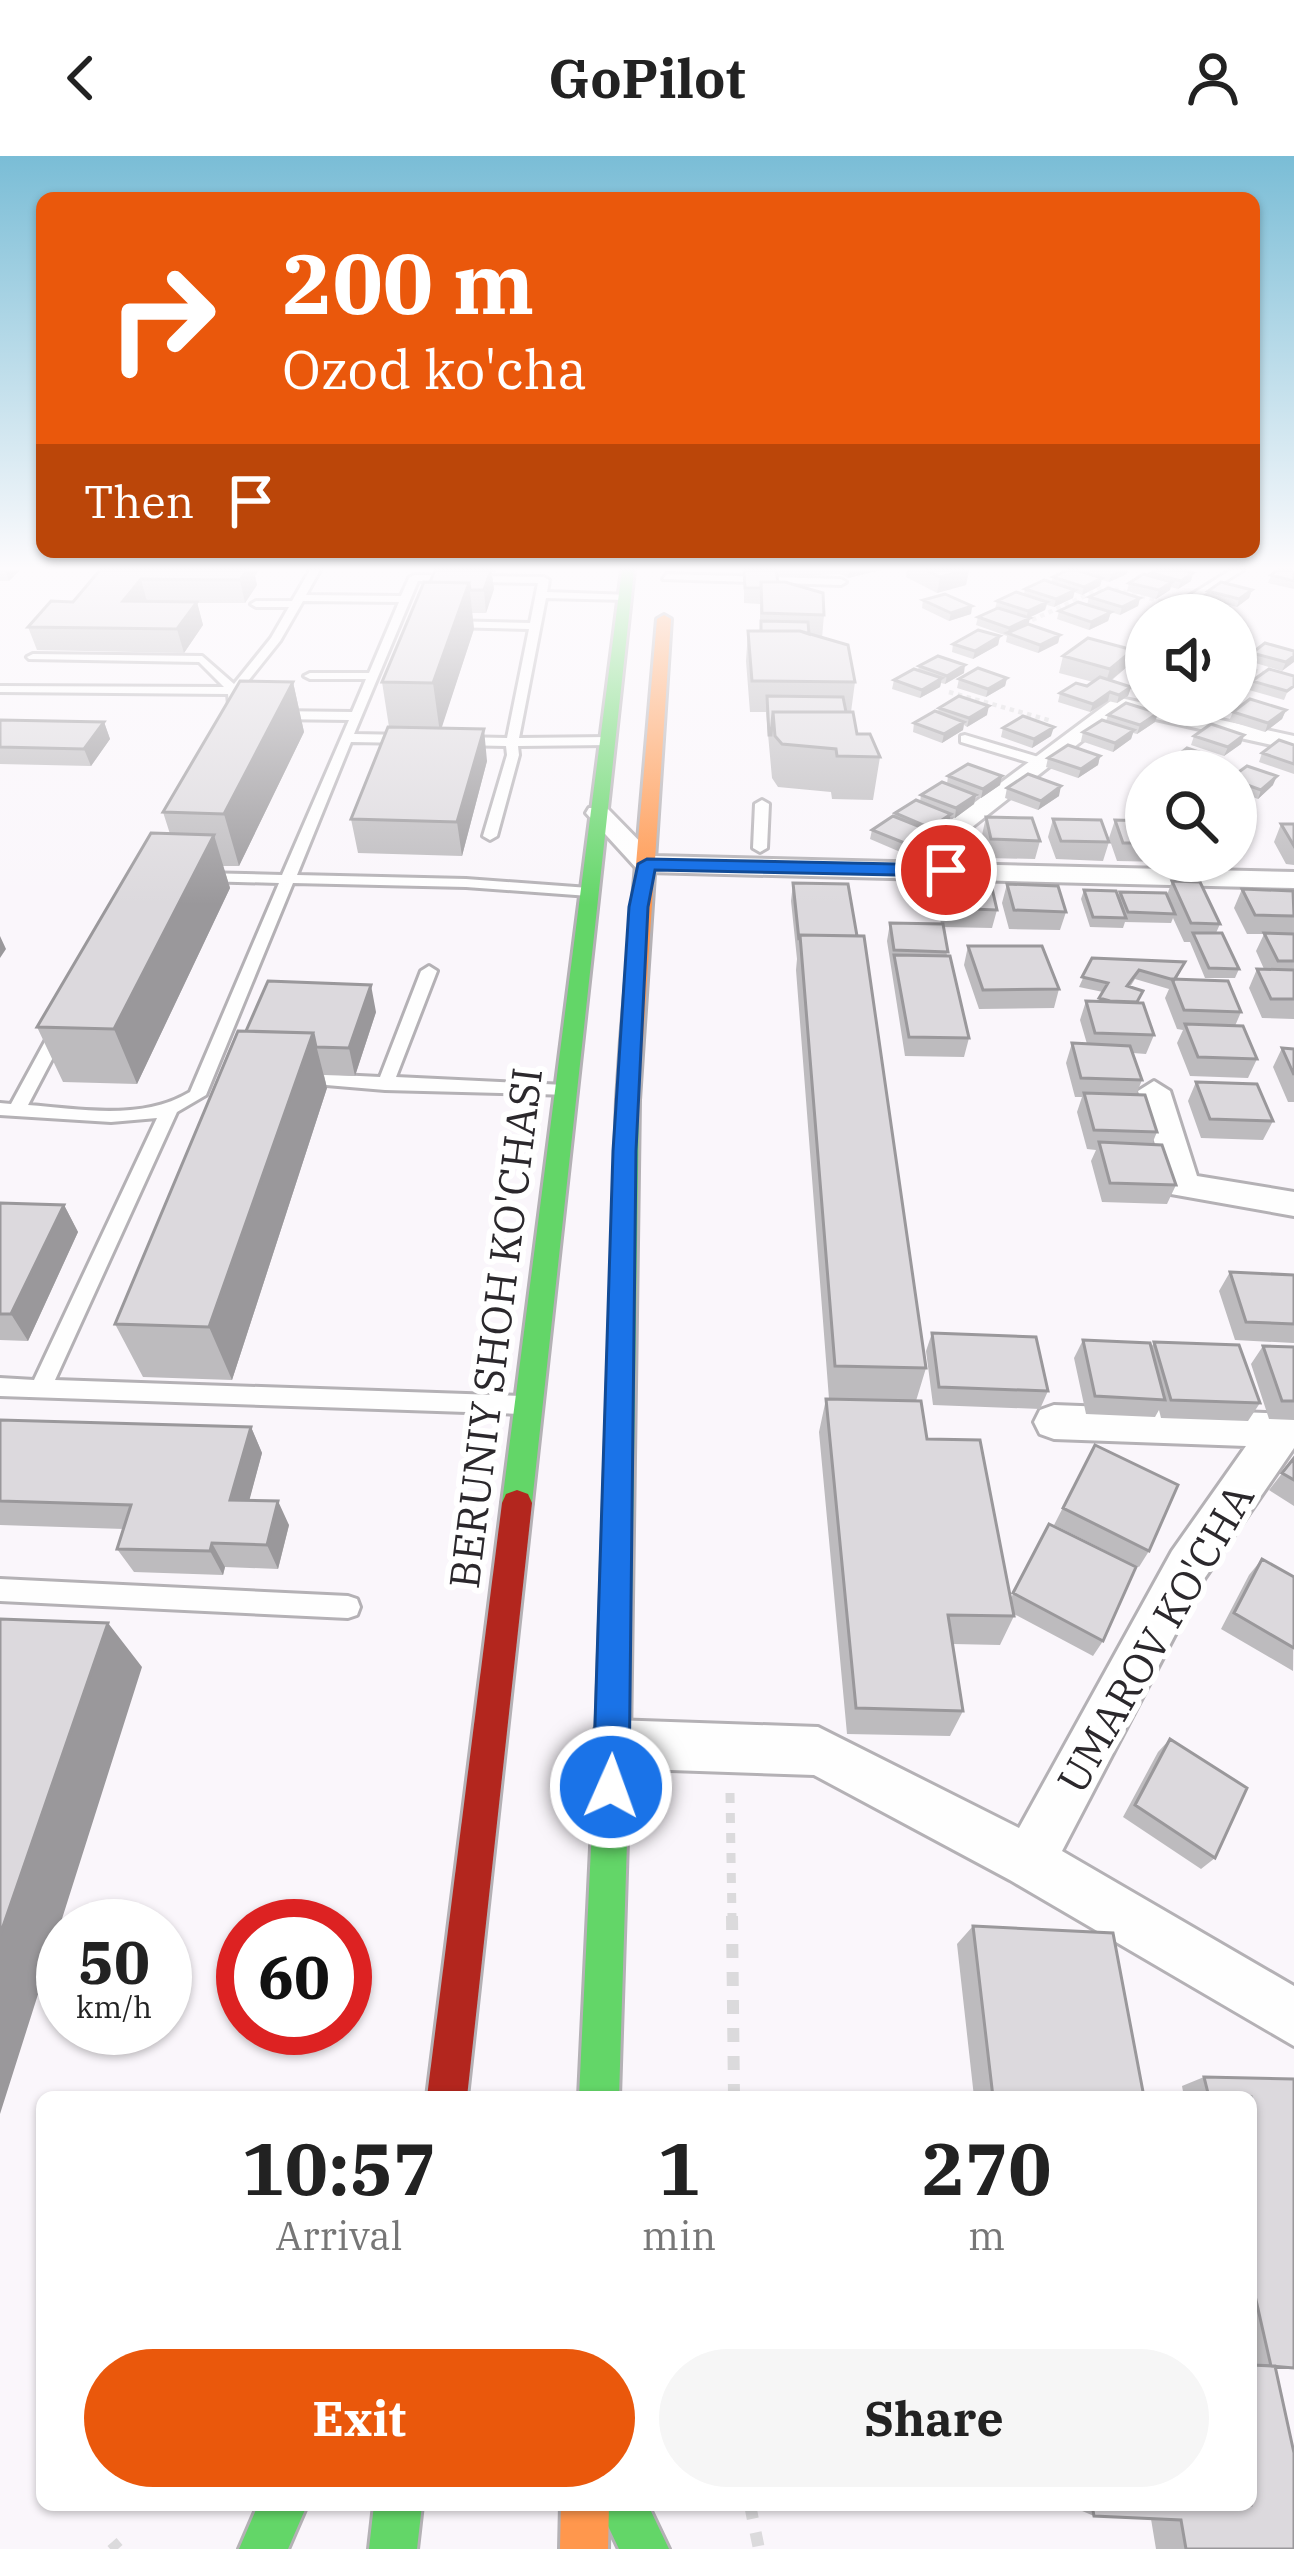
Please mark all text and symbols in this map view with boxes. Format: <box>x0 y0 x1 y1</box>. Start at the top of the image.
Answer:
text: GoPilot <box>548 43 746 113</box>
icon: back <box>48 45 114 111</box>
icon: person <box>1180 45 1246 111</box>
text: 200 m <box>282 228 534 337</box>
icon: right <box>84 240 240 396</box>
text: Ozod ko'cha <box>282 334 587 404</box>
icon: arrive <box>218 468 284 534</box>
text: Then <box>84 472 194 530</box>
map controls <box>1125 594 1257 882</box>
button: sound <box>1125 594 1257 726</box>
button: search <box>1125 750 1257 882</box>
pin <box>895 819 997 921</box>
icon: arrive <box>913 837 979 903</box>
street label: BERUNIY SHOH KO'CHASI <box>436 1065 554 1591</box>
street label: UMAROV KO'CHA <box>1044 1473 1266 1802</box>
position arrow <box>548 1724 674 1850</box>
speed limit sign: 60 <box>216 1899 372 2055</box>
text: 50 <box>78 1922 150 2001</box>
text: km/h <box>76 1987 152 2026</box>
text: 10:57 <box>242 2121 436 2215</box>
text: 1 <box>657 2121 701 2215</box>
text: 270 <box>922 2121 1051 2215</box>
text: Arrival <box>275 2210 402 2261</box>
text: min <box>642 2210 716 2261</box>
text: m <box>968 2210 1005 2261</box>
button: Exit <box>84 2349 635 2487</box>
button: Share <box>659 2349 1209 2487</box>

